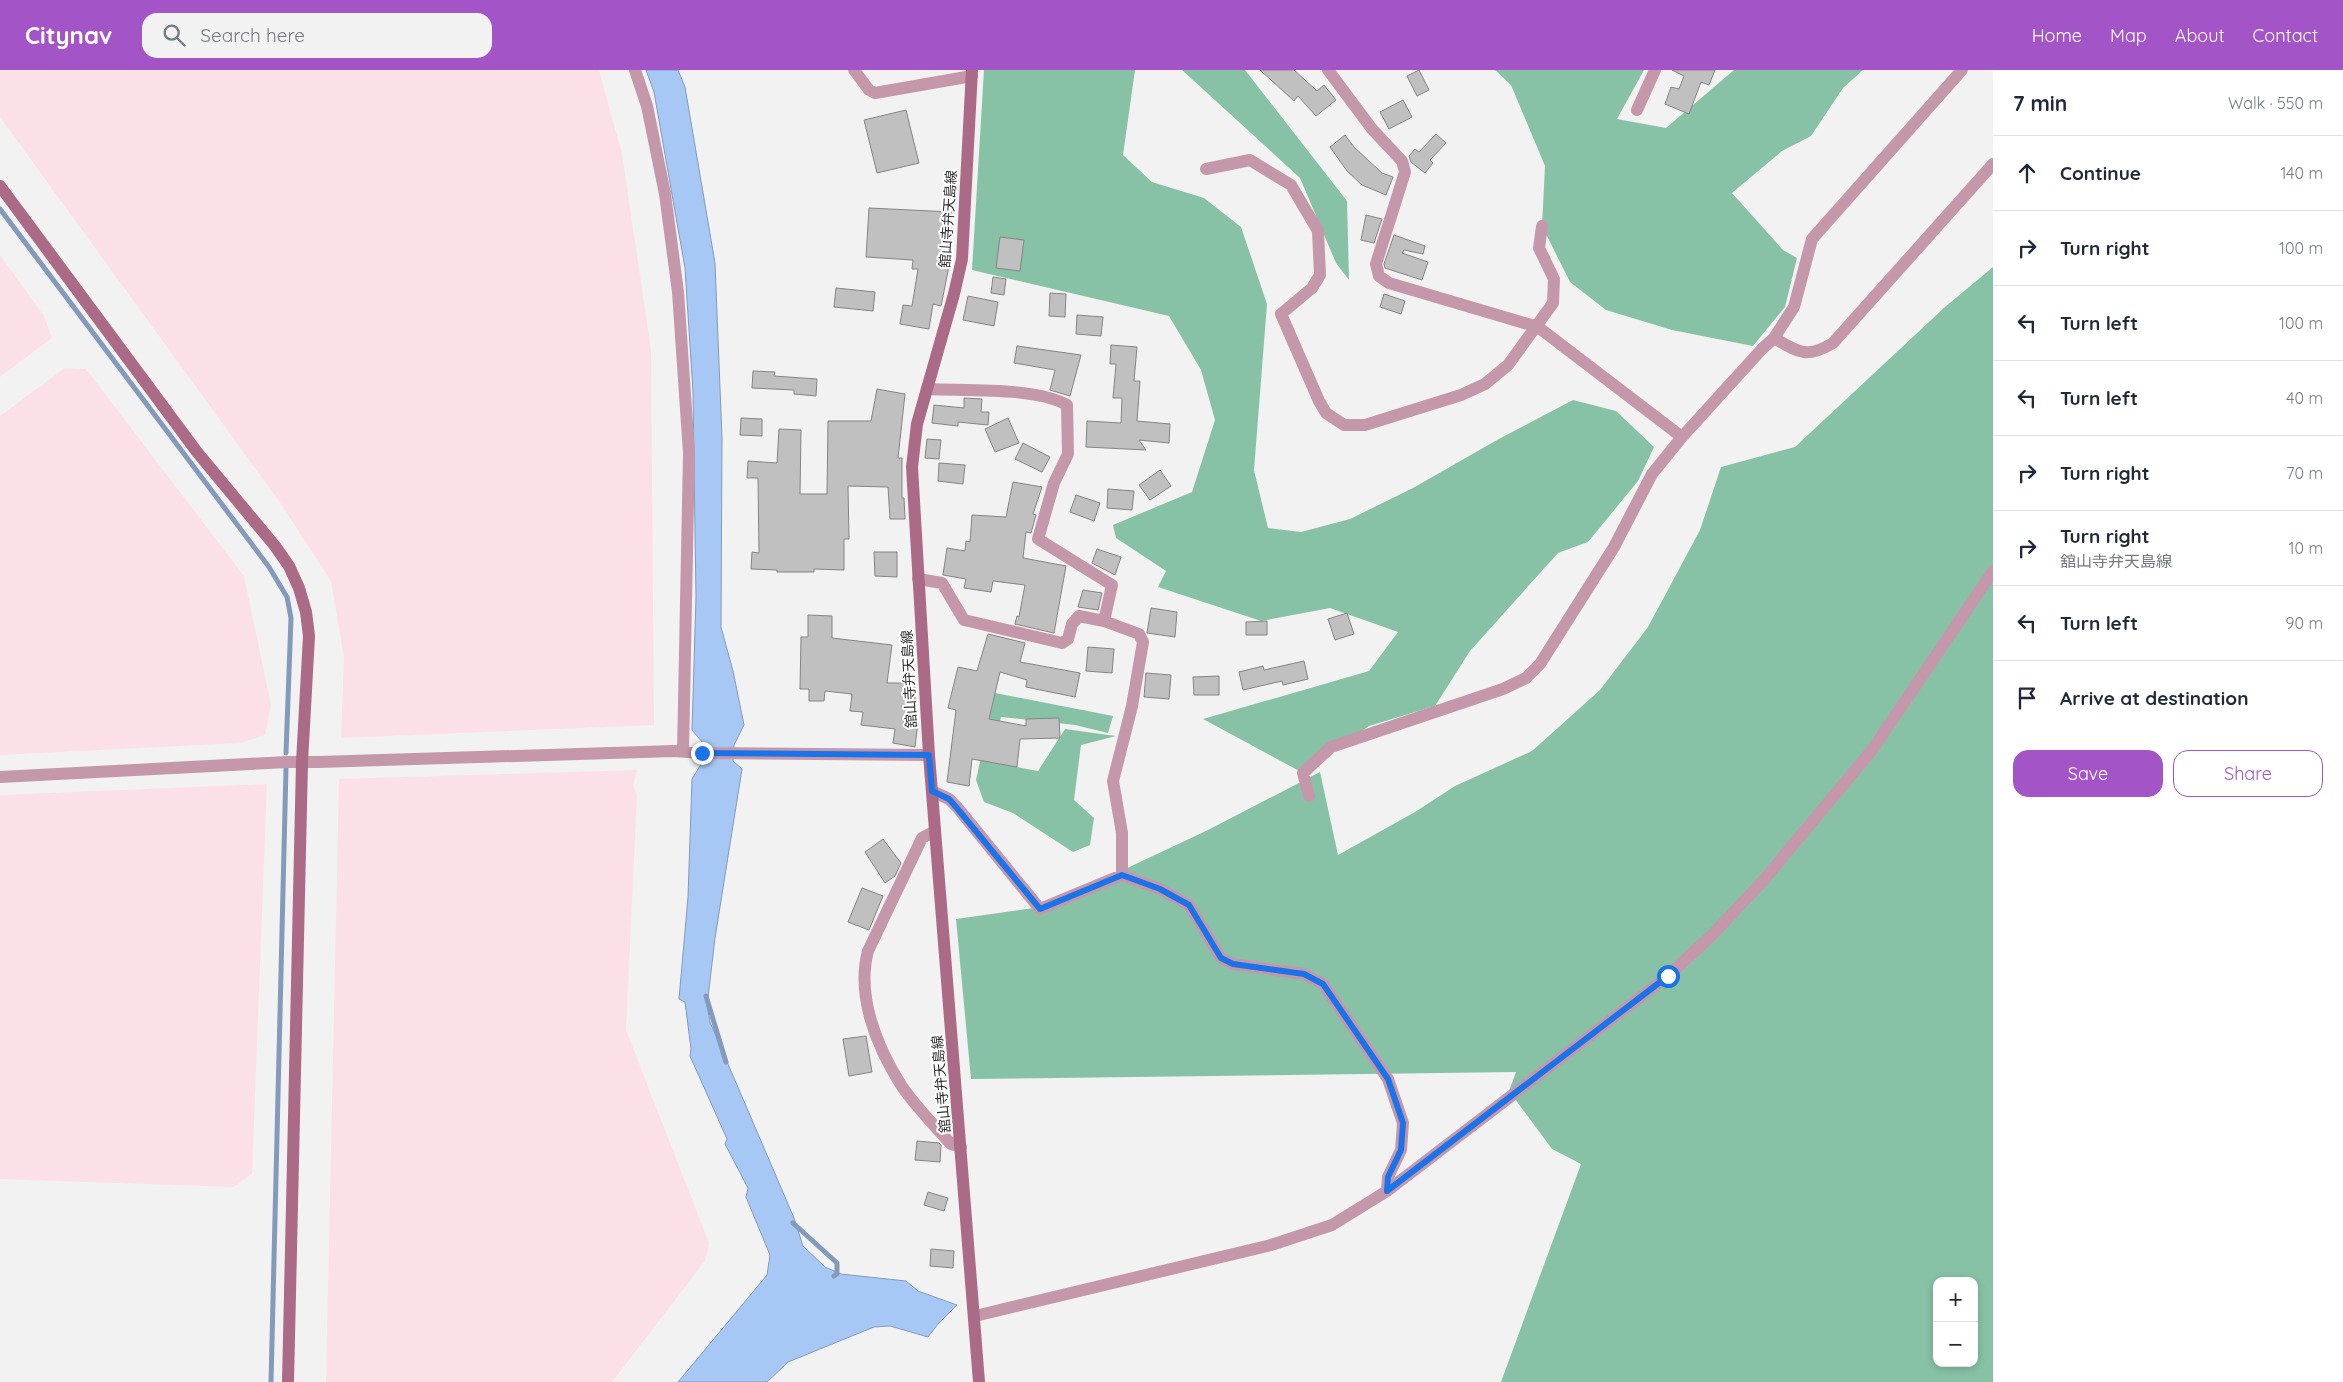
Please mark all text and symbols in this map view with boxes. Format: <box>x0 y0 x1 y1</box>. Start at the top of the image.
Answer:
search box <box>142 13 492 58</box>
text: Citynav <box>25 20 112 50</box>
icon: search <box>160 21 188 49</box>
text: Search here <box>200 23 305 47</box>
text: Home <box>2032 24 2082 47</box>
text: Map <box>2110 24 2147 47</box>
text: About <box>2175 24 2225 47</box>
text: Contact <box>2253 24 2318 47</box>
text: 7 min <box>2013 90 2067 116</box>
text: Walk · 550 m <box>2228 93 2323 113</box>
icon: ahead <box>2013 159 2041 187</box>
text: Continue <box>2060 161 2141 185</box>
text: 140 m <box>2280 163 2323 183</box>
street label: 舘山寺弁天島線 <box>936 169 960 269</box>
icon: right <box>2013 234 2041 262</box>
text: Turn right <box>2060 236 2149 260</box>
text: 100 m <box>2279 238 2323 258</box>
icon: left <box>2013 309 2041 337</box>
text: Turn left <box>2060 311 2138 335</box>
text: 100 m <box>2279 313 2323 333</box>
icon: left <box>2013 384 2041 412</box>
text: Turn left <box>2060 386 2138 410</box>
text: 40 m <box>2286 388 2323 408</box>
icon: right <box>2013 459 2041 487</box>
text: Turn right <box>2060 461 2149 485</box>
text: 70 m <box>2286 463 2323 483</box>
text: Turn right <box>2060 524 2149 548</box>
icon: right <box>2013 534 2041 562</box>
text: 10 m <box>2289 538 2323 558</box>
text: 舘山寺弁天島線 <box>2060 551 2172 571</box>
icon: left <box>2013 609 2041 637</box>
text: Turn left <box>2060 611 2138 635</box>
text: 90 m <box>2286 613 2323 633</box>
street label: 舘山寺弁天島線 <box>897 630 921 728</box>
icon: arrive <box>2013 684 2041 712</box>
text: Arrive at destination <box>2060 686 2249 710</box>
route end <box>691 742 714 765</box>
button: Save <box>2013 750 2163 797</box>
button: Share <box>2173 750 2323 797</box>
route start <box>1657 965 1680 988</box>
street label: 舘山寺弁天島線 <box>928 1034 954 1134</box>
map controls <box>1933 1277 1978 1367</box>
button: + <box>1933 1277 1978 1322</box>
button: − <box>1933 1322 1978 1367</box>

